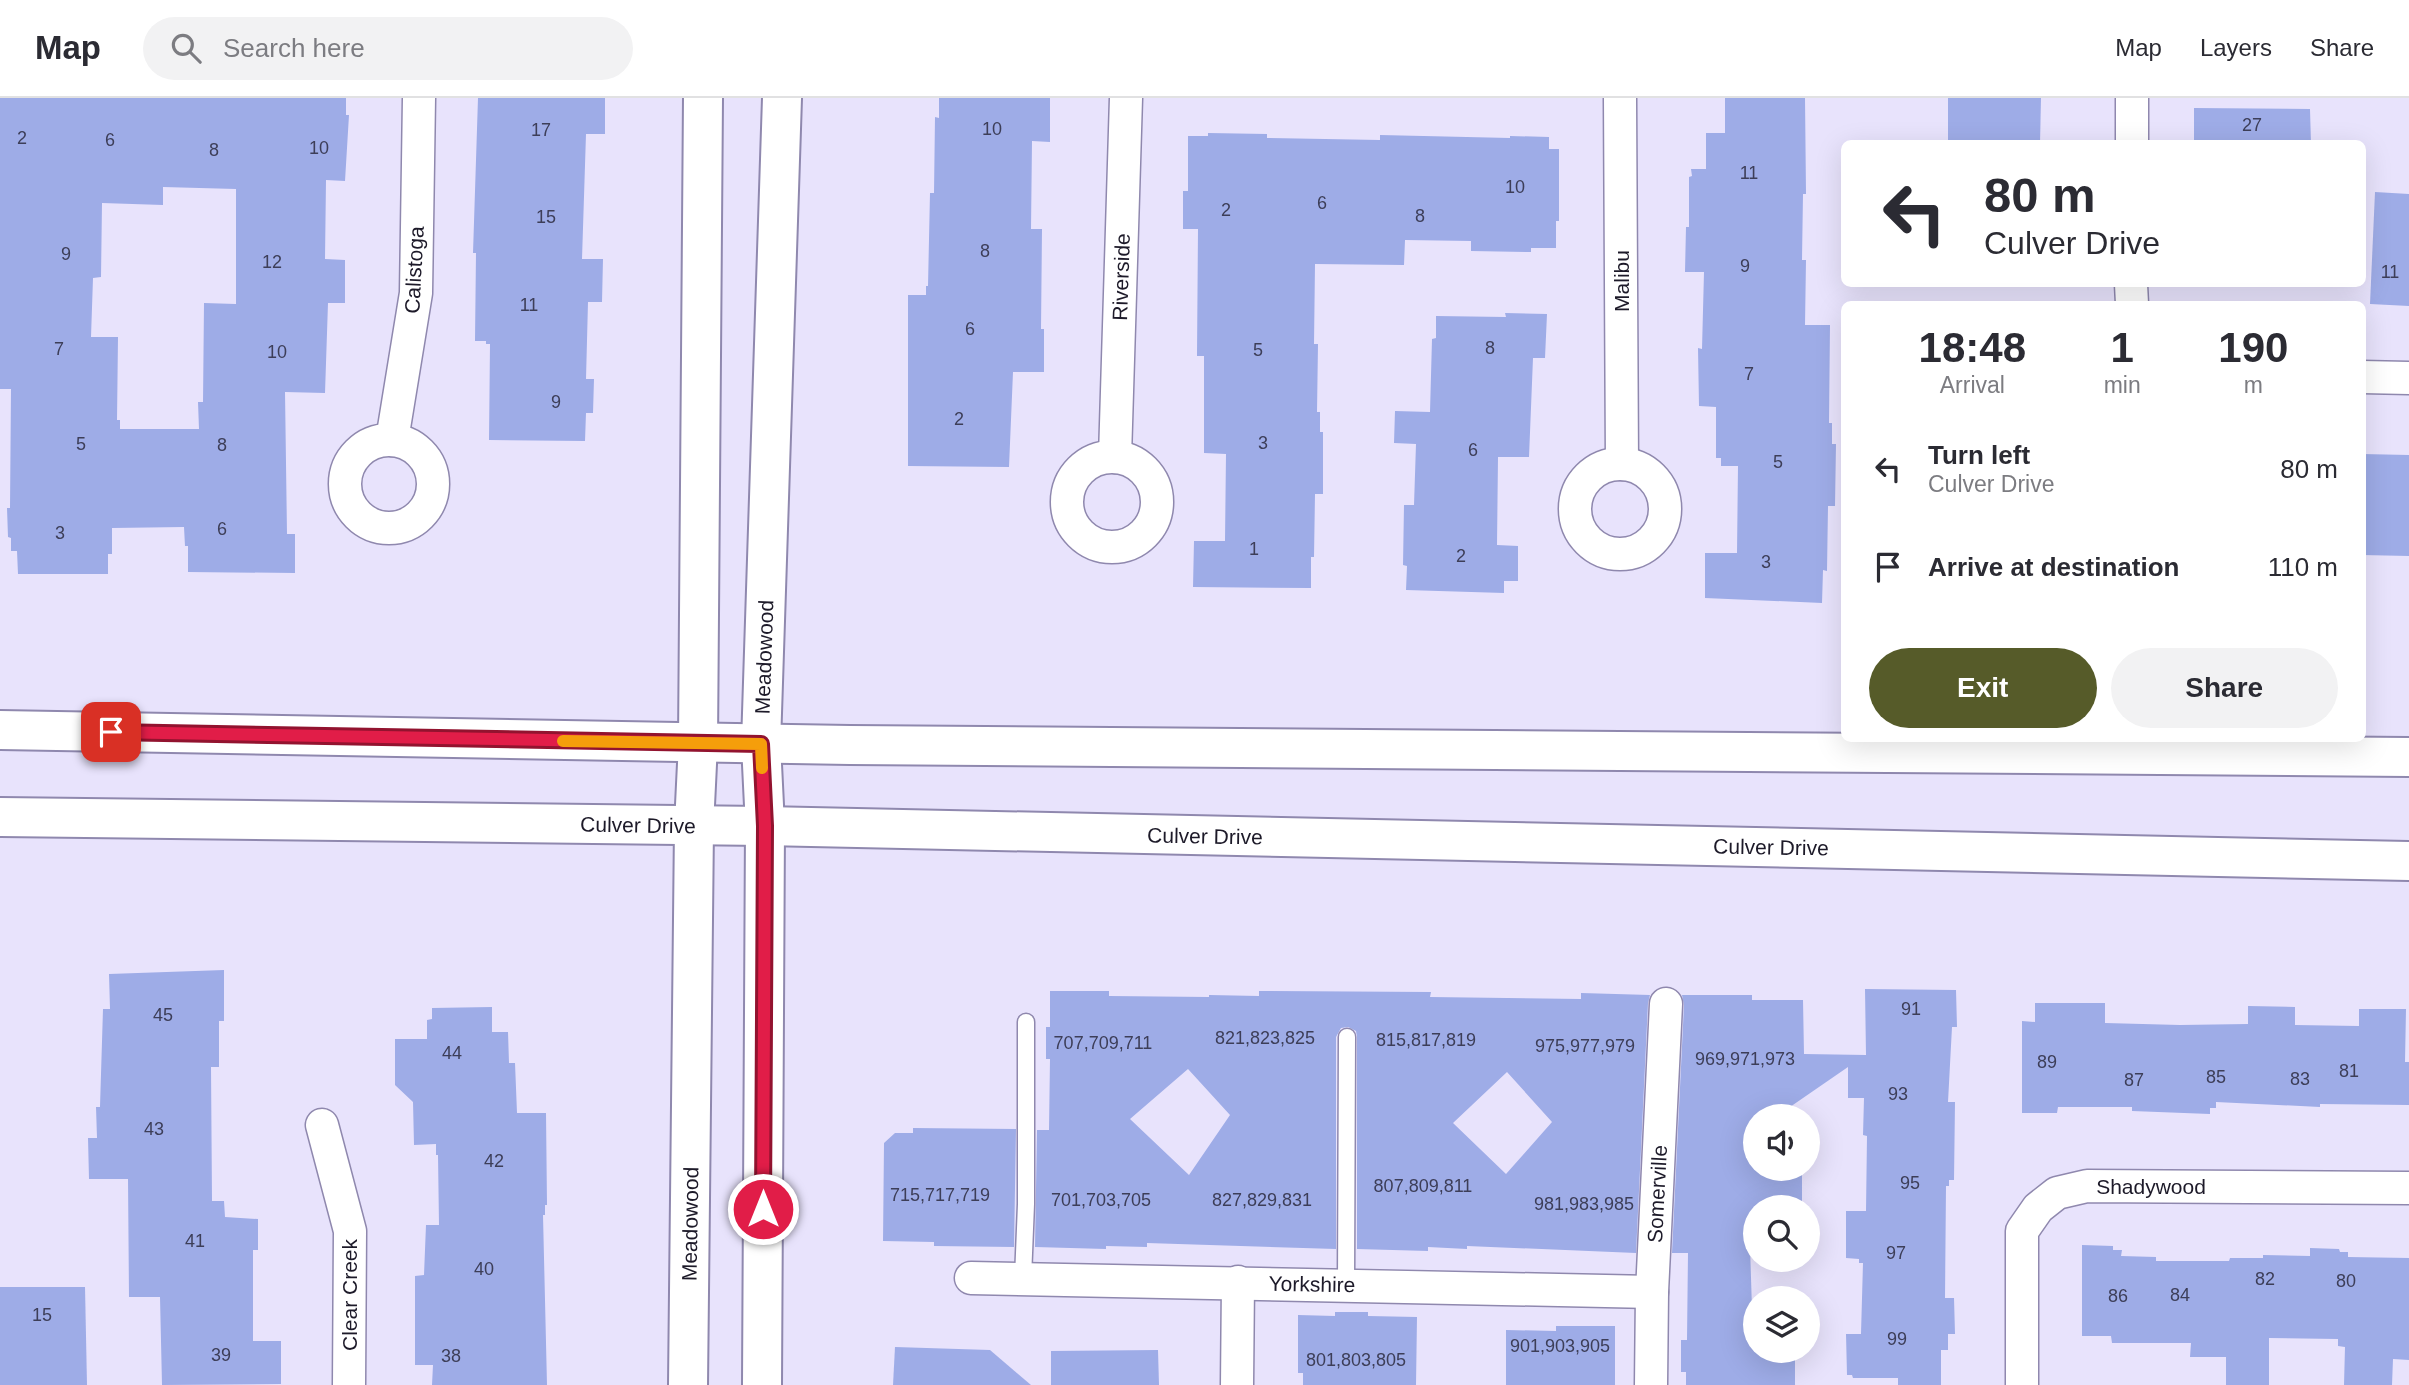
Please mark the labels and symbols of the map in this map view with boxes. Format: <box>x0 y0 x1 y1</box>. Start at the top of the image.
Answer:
house number: 27 <box>2242 115 2262 135</box>
house number: 10 <box>982 119 1002 139</box>
house number: 17 <box>531 120 551 140</box>
house number: 2 <box>17 128 27 148</box>
house number: 6 <box>105 130 115 150</box>
house number: 10 <box>309 138 329 158</box>
house number: 8 <box>209 140 219 160</box>
house number: 11 <box>1740 163 1758 183</box>
house number: 10 <box>1505 177 1525 197</box>
house number: 6 <box>1317 193 1327 213</box>
house number: 2 <box>1221 200 1231 220</box>
house number: 8 <box>1415 206 1425 226</box>
house number: 15 <box>536 207 556 227</box>
street label: Calistoga <box>400 225 428 314</box>
street label: Riverside <box>1108 233 1134 321</box>
house number: 8 <box>980 241 990 261</box>
house number: 9 <box>61 244 71 264</box>
street label: Malibu <box>1610 250 1633 312</box>
house number: 12 <box>262 252 282 272</box>
house number: 9 <box>1740 256 1750 276</box>
house number: 11 <box>2381 262 2399 282</box>
house number: 11 <box>520 295 538 315</box>
house number: 6 <box>965 319 975 339</box>
house number: 8 <box>1485 338 1495 358</box>
house number: 7 <box>54 339 64 359</box>
house number: 5 <box>1253 340 1263 360</box>
house number: 10 <box>267 342 287 362</box>
house number: 7 <box>1744 364 1754 384</box>
house number: 9 <box>551 392 561 412</box>
house number: 2 <box>954 409 964 429</box>
house number: 3 <box>1258 433 1268 453</box>
house number: 5 <box>76 434 86 454</box>
house number: 8 <box>217 435 227 455</box>
house number: 6 <box>1468 440 1478 460</box>
house number: 5 <box>1773 452 1783 472</box>
house number: 6 <box>217 519 227 539</box>
house number: 3 <box>55 523 65 543</box>
house number: 1 <box>1249 539 1259 559</box>
house number: 2 <box>1456 546 1466 566</box>
house number: 3 <box>1761 552 1771 572</box>
street label: Meadowood <box>751 599 777 715</box>
pin <box>81 702 141 762</box>
street label: Culver Drive <box>580 812 696 838</box>
street label: Culver Drive <box>1147 823 1263 849</box>
street label: Culver Drive <box>1713 834 1829 860</box>
house number: 91 <box>1901 999 1921 1019</box>
house number: 45 <box>153 1005 173 1025</box>
house number: 821,823,825 <box>1215 1028 1315 1048</box>
house number: 815,817,819 <box>1376 1030 1476 1050</box>
house number: 707,709,711 <box>1054 1033 1152 1053</box>
house number: 975,977,979 <box>1535 1036 1635 1056</box>
house number: 44 <box>442 1043 462 1063</box>
house number: 969,971,973 <box>1695 1049 1795 1069</box>
house number: 89 <box>2037 1052 2057 1072</box>
house number: 81 <box>2339 1061 2359 1081</box>
house number: 85 <box>2206 1067 2226 1087</box>
house number: 83 <box>2290 1069 2310 1089</box>
house number: 87 <box>2124 1070 2144 1090</box>
house number: 93 <box>1888 1084 1908 1104</box>
house number: 43 <box>144 1119 164 1139</box>
street label: Somerville <box>1643 1144 1671 1244</box>
house number: 42 <box>484 1151 504 1171</box>
street label: Meadowood <box>678 1167 702 1281</box>
position arrow <box>726 1172 800 1246</box>
house number: 95 <box>1900 1173 1920 1193</box>
street label: Shadywood <box>2096 1175 2206 1198</box>
house number: 807,809,811 <box>1374 1176 1472 1196</box>
house number: 715,717,719 <box>890 1185 990 1205</box>
house number: 701,703,705 <box>1051 1190 1151 1210</box>
house number: 827,829,831 <box>1212 1190 1312 1210</box>
house number: 981,983,985 <box>1534 1194 1634 1214</box>
house number: 41 <box>185 1231 205 1251</box>
street label: Clear Creek <box>338 1238 361 1351</box>
house number: 97 <box>1886 1243 1906 1263</box>
house number: 40 <box>474 1259 494 1279</box>
house number: 82 <box>2255 1269 2275 1289</box>
house number: 80 <box>2336 1271 2356 1291</box>
street label: Yorkshire <box>1268 1272 1356 1296</box>
house number: 84 <box>2170 1285 2190 1305</box>
house number: 86 <box>2108 1286 2128 1306</box>
house number: 15 <box>32 1305 52 1325</box>
house number: 99 <box>1887 1329 1907 1349</box>
house number: 901,903,905 <box>1510 1336 1610 1356</box>
house number: 39 <box>211 1345 231 1365</box>
house number: 38 <box>441 1346 461 1366</box>
house number: 801,803,805 <box>1306 1350 1406 1370</box>

